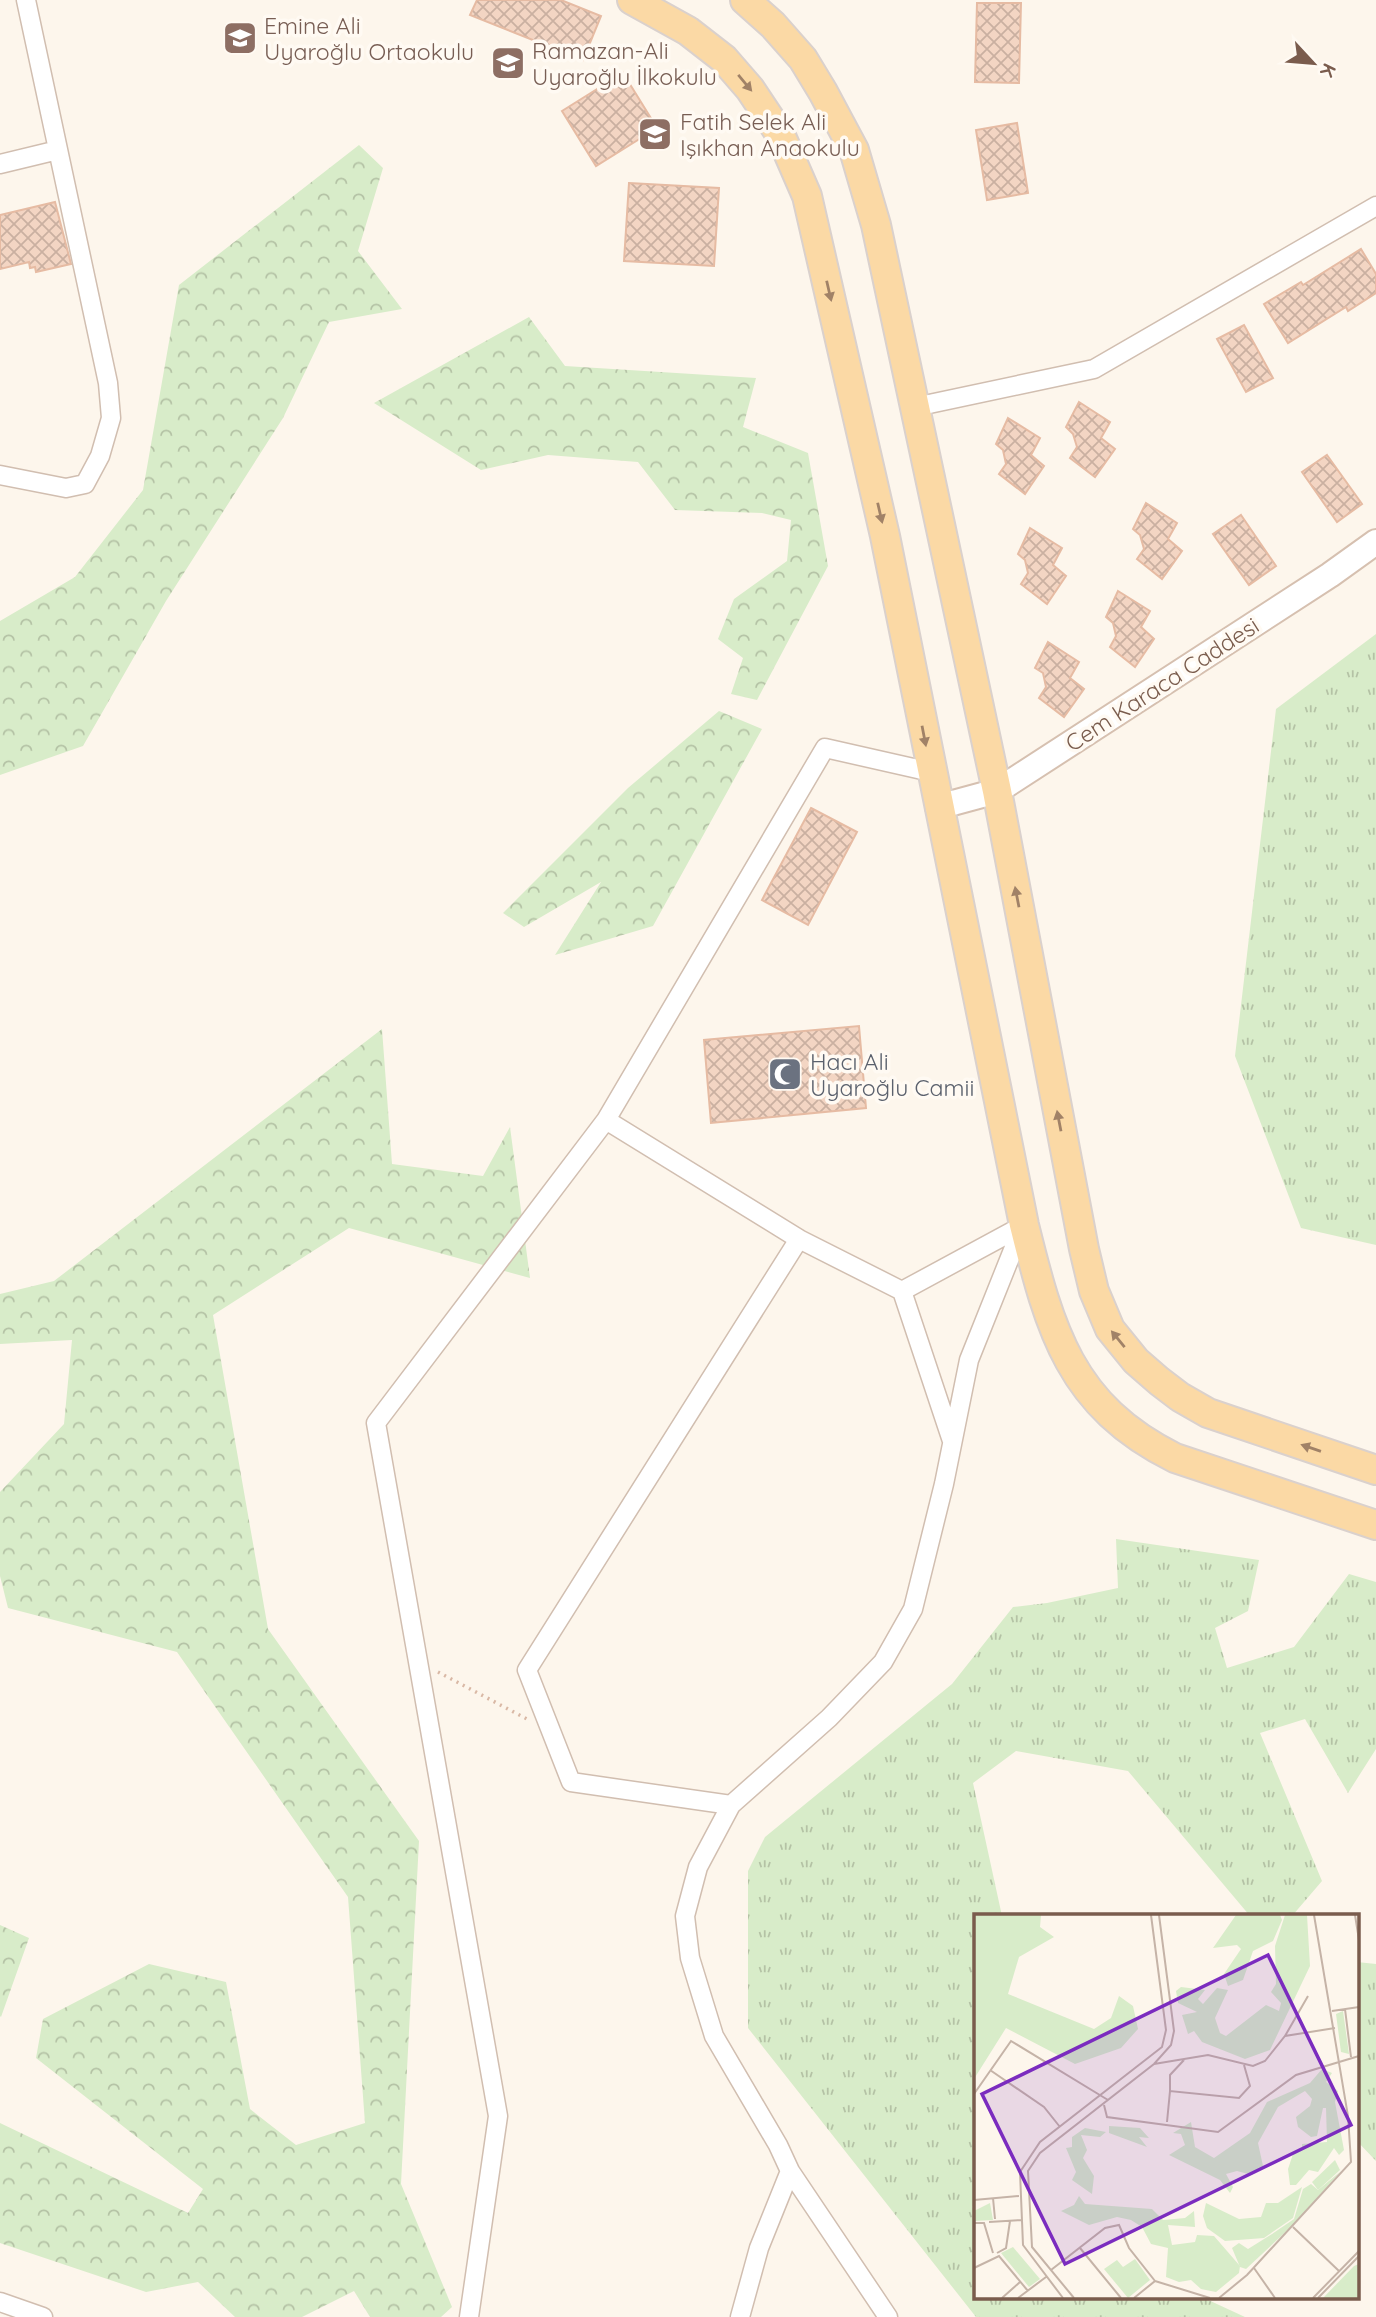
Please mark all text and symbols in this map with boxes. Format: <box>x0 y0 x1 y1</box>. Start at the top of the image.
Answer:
place label: Emine Ali Uyaroğlu Ortaokulu <box>264 11 474 66</box>
school or university icon: Emine Ali Uyaroğlu Ortaokulu <box>221 19 259 57</box>
north arrow <box>1278 28 1348 98</box>
place label: Ramazan-Ali Uyaroğlu İlkokulu <box>532 36 717 91</box>
school or university icon: Ramazan-Ali Uyaroğlu İlkokulu <box>489 44 527 82</box>
text: K <box>1315 60 1342 81</box>
one-way arrow <box>737 73 752 91</box>
place label: Fatih Selek Ali Işıkhan Anaokulu <box>680 107 860 162</box>
school or university icon: Fatih Selek Ali Işıkhan Anaokulu <box>636 115 674 153</box>
one-way arrow <box>824 280 835 302</box>
one-way arrow <box>875 502 886 524</box>
street label: Cem Karaca Caddesi <box>1060 611 1264 757</box>
one-way arrow <box>919 725 930 747</box>
one-way arrow <box>1011 886 1022 908</box>
place label: Hacı Ali Uyaroğlu Camii <box>810 1047 974 1102</box>
mosque icon: Hacı Ali Uyaroğlu Camii <box>766 1055 804 1093</box>
one-way arrow <box>1054 1109 1065 1131</box>
one-way arrow <box>1110 1330 1125 1348</box>
one-way arrow <box>1301 1442 1322 1453</box>
inset map <box>974 1914 1358 2300</box>

